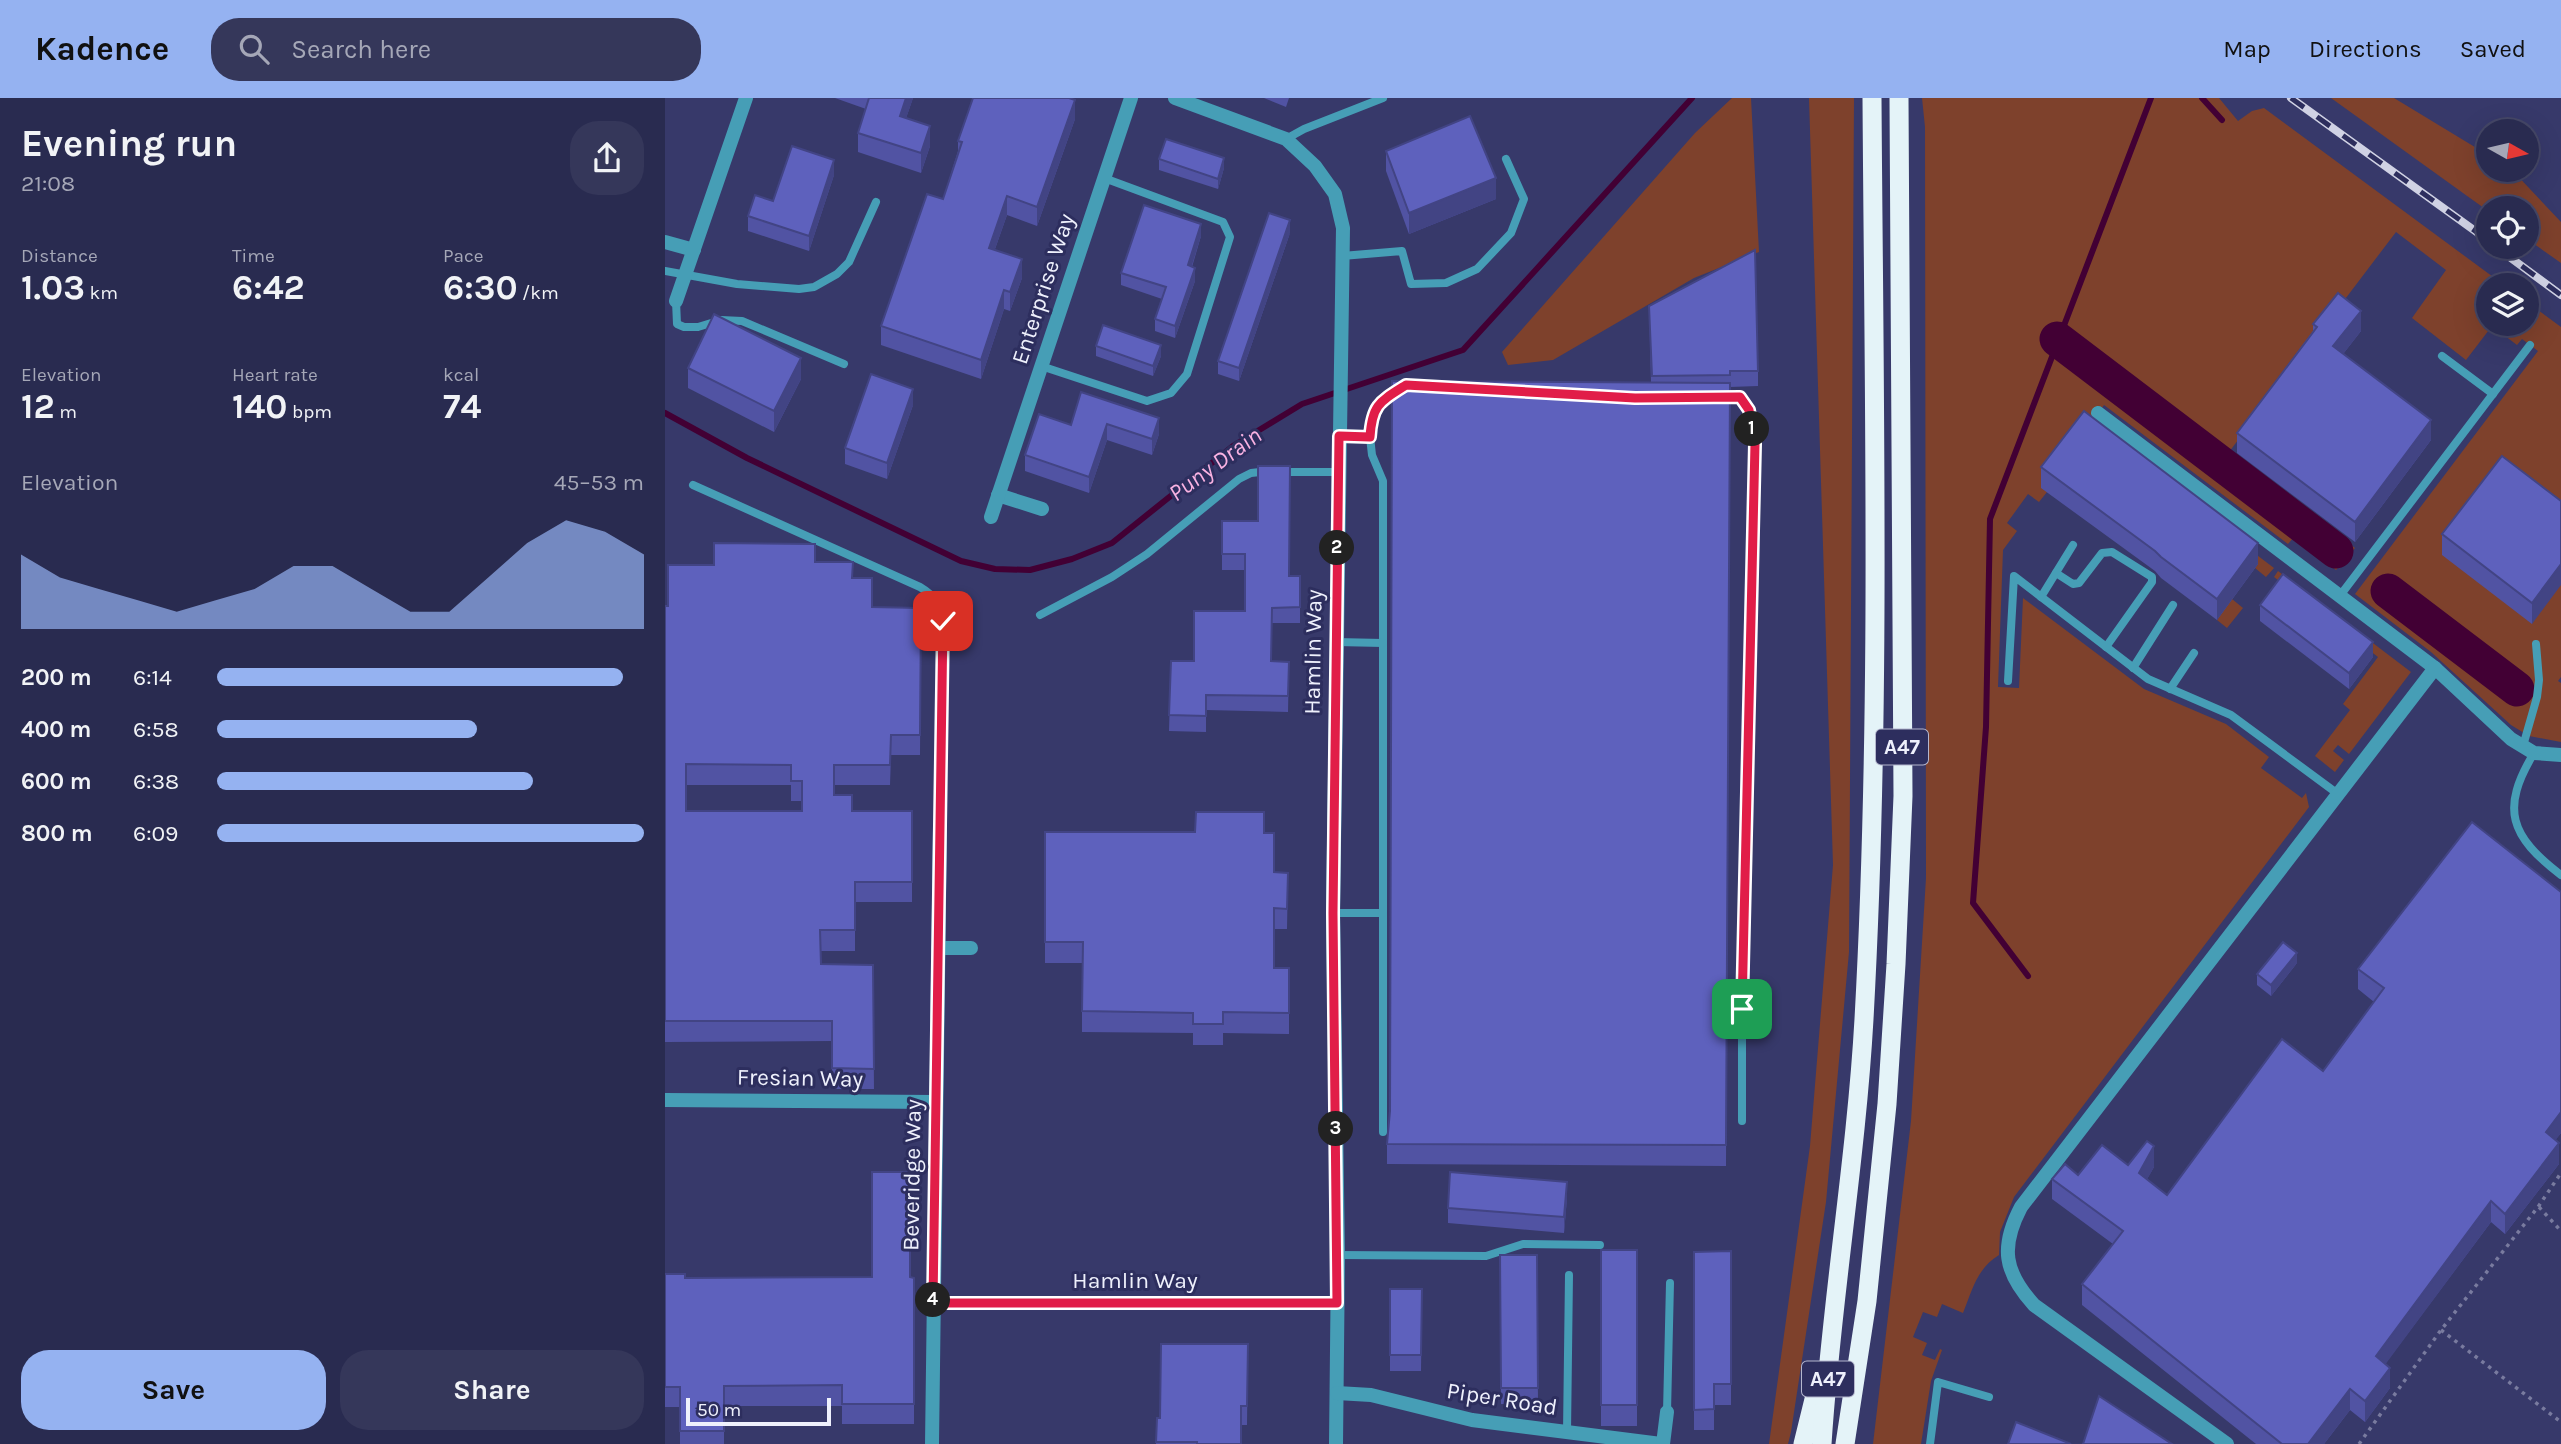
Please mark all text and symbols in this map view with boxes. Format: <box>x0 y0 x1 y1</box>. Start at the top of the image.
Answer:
search box <box>211 18 701 81</box>
text: Kadence <box>35 30 169 68</box>
icon: search <box>235 30 273 68</box>
text: Search here <box>291 34 431 65</box>
text: Map <box>2223 35 2271 63</box>
text: Directions <box>2309 35 2422 63</box>
text: Saved <box>2460 35 2526 63</box>
north arrow <box>2476 119 2539 182</box>
map controls <box>2476 119 2539 336</box>
text: Evening run <box>21 121 237 166</box>
button: share <box>570 121 644 195</box>
text: 21:08 <box>21 170 75 197</box>
button: locate <box>2476 196 2539 259</box>
street label: Enterprise Way <box>1006 210 1080 368</box>
text: Distance <box>21 245 98 267</box>
text: Time <box>232 245 275 267</box>
text: Pace <box>443 245 484 267</box>
text: 1.03 <box>21 267 85 308</box>
text: 6:42 <box>232 267 305 308</box>
text: 6:30 <box>443 267 518 308</box>
button: layers <box>2476 273 2539 336</box>
text: km <box>85 282 118 304</box>
text: /km <box>518 282 559 304</box>
text: Elevation <box>21 364 101 386</box>
text: Heart rate <box>232 364 318 386</box>
text: kcal <box>443 364 479 386</box>
text: 12 <box>21 386 55 427</box>
text: 140 <box>232 386 287 427</box>
text: 74 <box>443 386 481 427</box>
text: m <box>55 401 77 423</box>
text: bpm <box>287 401 332 423</box>
pin: 1 <box>1735 412 1769 446</box>
text: 1 <box>1748 417 1755 439</box>
water label: Puny Drain <box>1163 421 1267 507</box>
text: Elevation <box>21 469 118 496</box>
text: 45–53 m <box>554 469 644 496</box>
pin: 2 <box>1319 531 1355 566</box>
text: 2 <box>1331 536 1342 558</box>
street label: Hamlin Way <box>1298 589 1328 715</box>
pin <box>913 591 973 651</box>
icon: check <box>924 602 962 640</box>
text: 200 m <box>21 664 92 691</box>
text: 6:14 <box>133 664 172 691</box>
text: 400 m <box>21 716 91 743</box>
text: 6:58 <box>133 716 179 743</box>
road number: A47 <box>1876 730 1928 764</box>
text: 600 m <box>21 768 92 795</box>
text: 6:38 <box>133 768 179 795</box>
text: 800 m <box>21 820 93 847</box>
text: 6:09 <box>133 820 178 847</box>
pin <box>1712 979 1772 1039</box>
icon: arrive <box>1723 990 1761 1028</box>
street label: Fresian Way <box>737 1063 864 1093</box>
street label: Beveridge Way <box>897 1099 927 1251</box>
pin: 3 <box>1319 1112 1353 1146</box>
text: 3 <box>1330 1117 1341 1139</box>
street label: Hamlin Way <box>1072 1267 1198 1294</box>
pin: 4 <box>915 1282 951 1318</box>
text: 4 <box>927 1288 938 1310</box>
button: Save <box>21 1350 326 1430</box>
button: Share <box>340 1350 644 1430</box>
road number: A47 <box>1802 1362 1854 1396</box>
street label: Piper Road <box>1445 1377 1559 1421</box>
scale bar <box>686 1395 831 1427</box>
text: 50 m <box>697 1399 741 1421</box>

